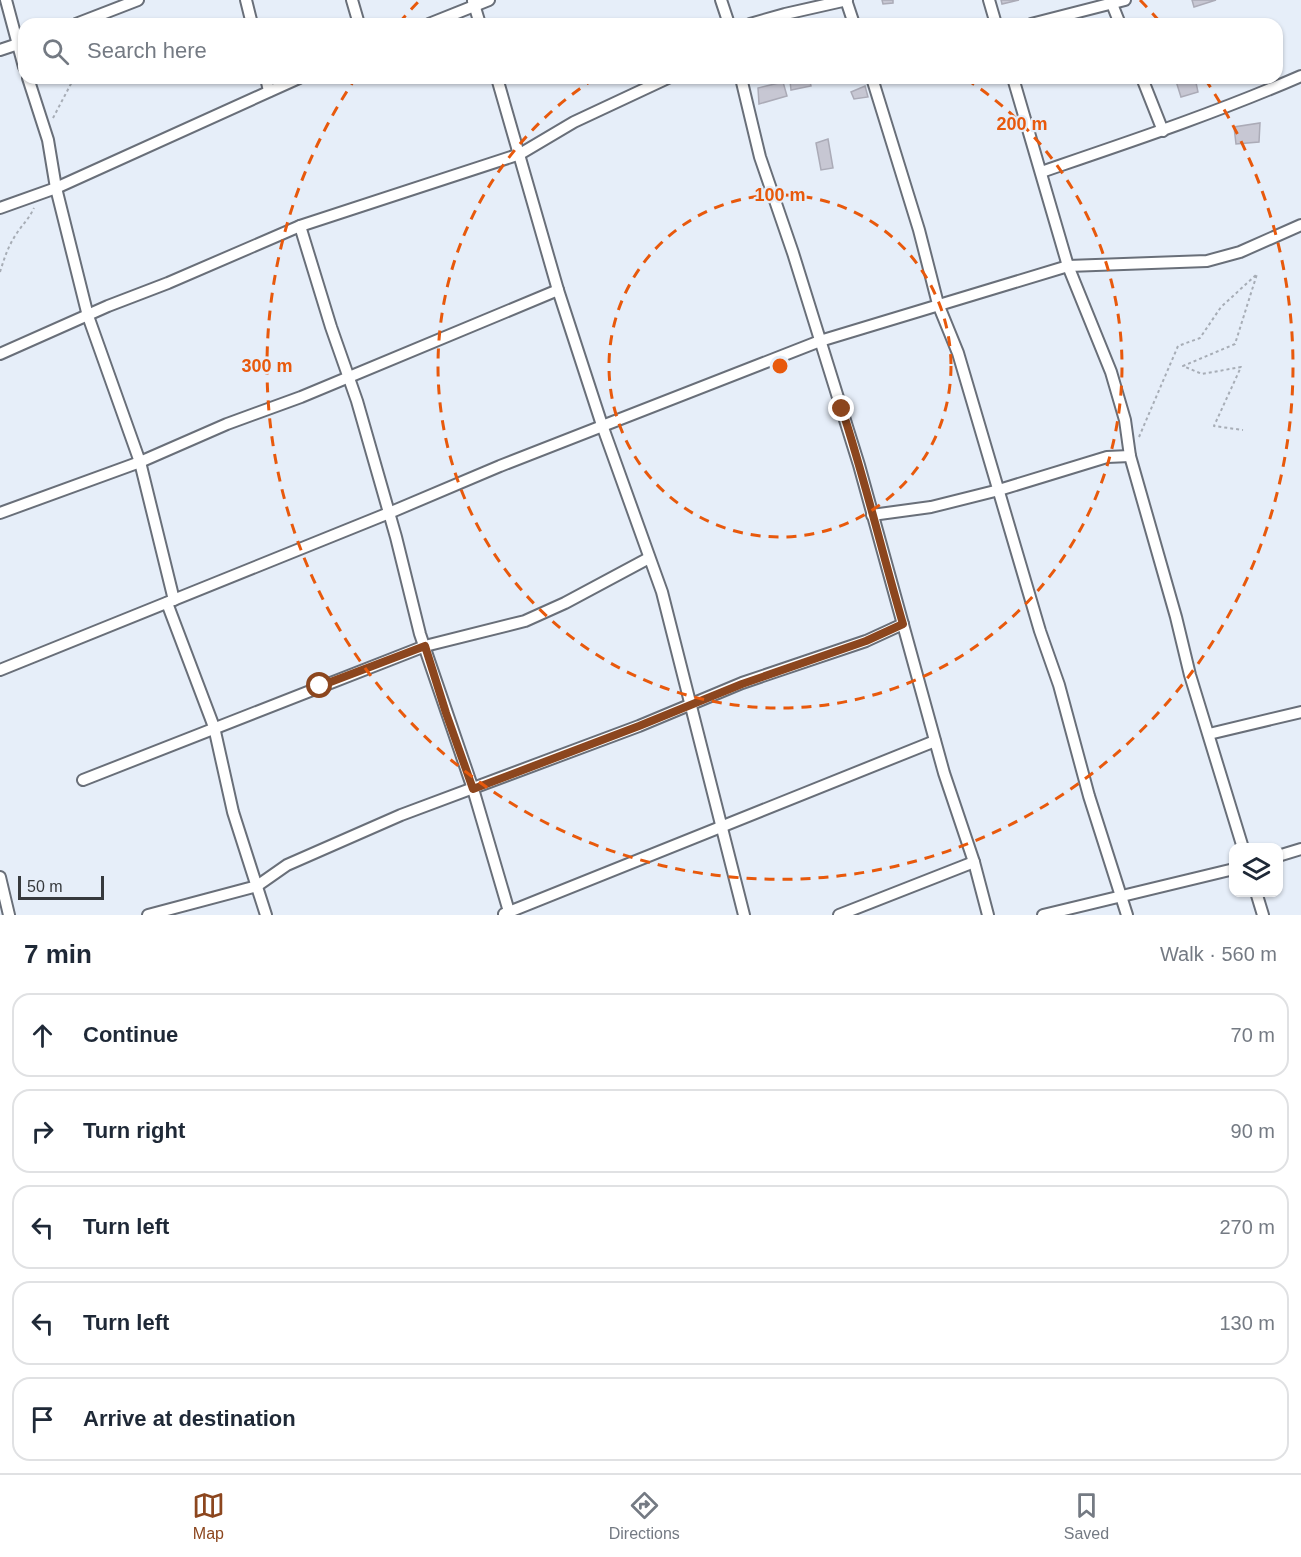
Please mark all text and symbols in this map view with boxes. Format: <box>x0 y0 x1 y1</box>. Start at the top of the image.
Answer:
search box <box>18 18 1283 84</box>
icon: search <box>39 35 72 68</box>
text: Search here <box>87 38 207 63</box>
text: 200 m <box>996 114 1048 134</box>
text: 100 m <box>754 185 806 205</box>
text: 300 m <box>241 356 293 376</box>
centre of rings <box>770 356 790 376</box>
route end <box>828 395 854 421</box>
route start <box>306 672 332 698</box>
map controls <box>1229 843 1283 897</box>
button: layers <box>1229 843 1283 897</box>
scale bar <box>18 873 104 900</box>
text: 50 m <box>27 878 63 895</box>
text: 7 min <box>24 939 92 969</box>
text: Walk · 560 m <box>1160 943 1277 965</box>
icon: ahead <box>26 1019 59 1052</box>
text: Continue <box>83 1022 178 1047</box>
text: 70 m <box>1231 1024 1275 1046</box>
icon: right <box>26 1115 59 1148</box>
text: Turn right <box>83 1118 185 1143</box>
text: 90 m <box>1231 1120 1275 1142</box>
icon: left <box>26 1211 59 1244</box>
text: Turn left <box>83 1214 169 1239</box>
text: 270 m <box>1219 1216 1275 1238</box>
icon: left <box>26 1307 59 1340</box>
text: Turn left <box>83 1310 169 1335</box>
text: 130 m <box>1219 1312 1275 1334</box>
icon: arrive <box>26 1403 59 1436</box>
text: Arrive at destination <box>83 1406 296 1431</box>
tab: Map <box>192 1489 225 1543</box>
tab: Directions <box>609 1489 680 1543</box>
tab: Saved <box>1064 1489 1109 1543</box>

